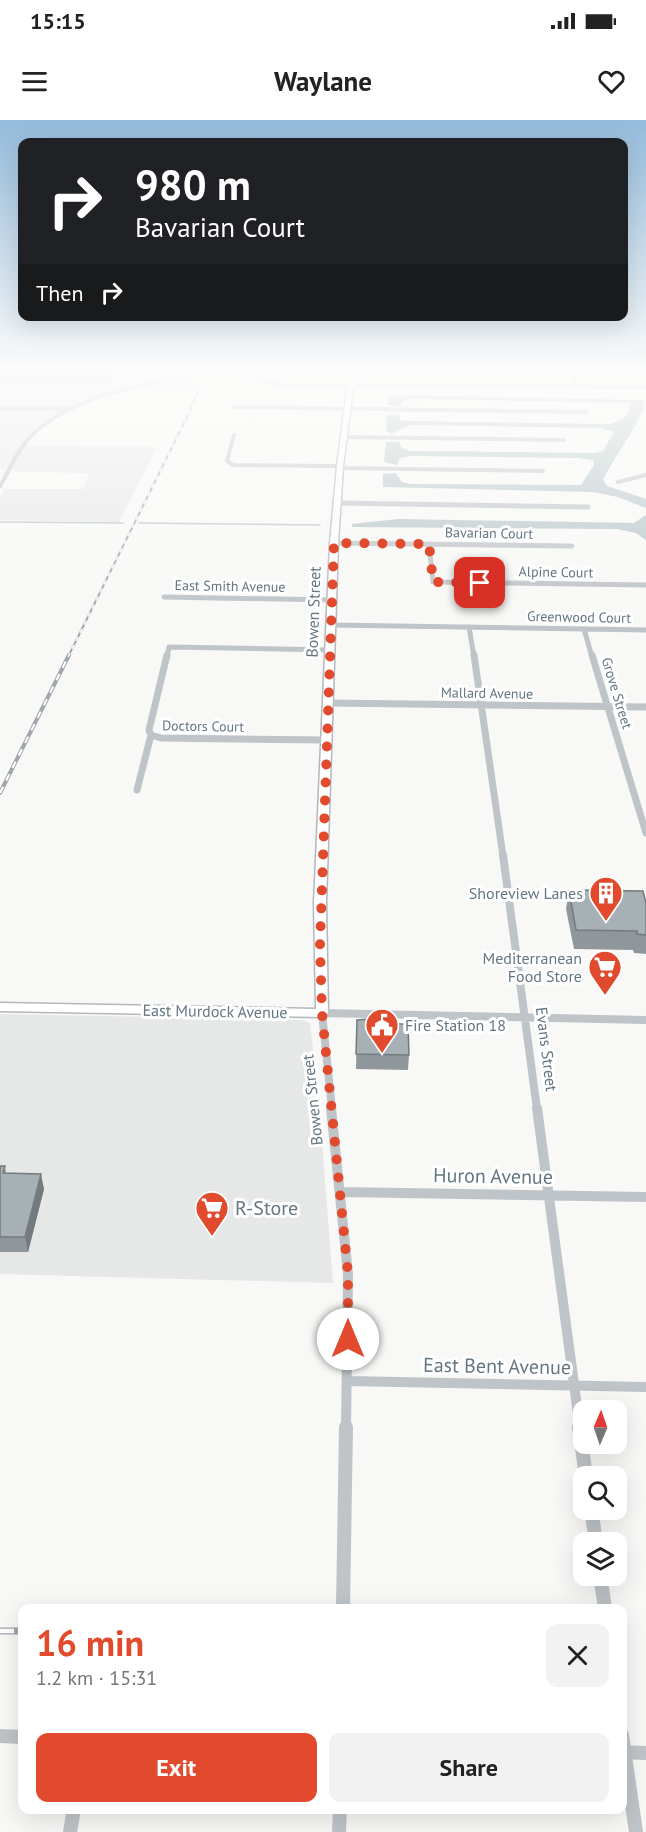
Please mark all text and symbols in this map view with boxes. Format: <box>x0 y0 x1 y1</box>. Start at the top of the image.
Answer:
text: 15:15 <box>30 7 86 35</box>
text: Waylane <box>274 64 372 98</box>
icon: menu <box>18 65 51 98</box>
icon: heart <box>595 65 628 98</box>
text: 980 m <box>135 157 251 212</box>
icon: right <box>36 162 114 240</box>
text: Bavarian Court <box>135 210 305 244</box>
icon: right <box>95 276 128 309</box>
text: Then <box>36 279 83 307</box>
street label: Bavarian Court <box>445 523 533 543</box>
pin <box>454 557 505 608</box>
street label: Alpine Court <box>519 562 594 582</box>
street label: Bowen Street <box>301 565 325 658</box>
icon: arrive <box>463 566 496 599</box>
street label: East Smith Avenue <box>174 576 286 596</box>
street label: Greenwood Court <box>527 607 631 627</box>
street label: Grove Street <box>598 655 636 731</box>
street label: Mallard Avenue <box>441 683 533 703</box>
street label: Doctors Court <box>162 716 244 736</box>
building icon: Shoreview Lanes <box>588 875 624 922</box>
place label: Shoreview Lanes <box>469 883 583 903</box>
place label: Mediterranean Food Store <box>483 948 582 986</box>
supermarket icon: Mediterranean Food Store <box>587 949 623 996</box>
street label: East Murdock Avenue <box>142 1000 288 1022</box>
street label: Evans Street <box>532 1006 562 1093</box>
public building icon: Fire Station 18 <box>364 1007 400 1054</box>
place label: Fire Station 18 <box>405 1015 506 1035</box>
street label: Bowen Street <box>297 1053 327 1146</box>
street label: Huron Avenue <box>433 1162 553 1190</box>
supermarket icon: R-Store <box>194 1190 230 1237</box>
place label: R-Store <box>235 1195 298 1221</box>
position arrow <box>316 1307 380 1371</box>
street label: East Bent Avenue <box>423 1352 571 1380</box>
north arrow <box>573 1400 627 1454</box>
map controls <box>573 1400 627 1586</box>
button: search <box>573 1466 627 1520</box>
button: layers <box>573 1532 627 1586</box>
text: 16 min <box>36 1619 144 1666</box>
button: close <box>546 1624 609 1687</box>
text: 1.2 km · 15:31 <box>36 1665 157 1691</box>
button: Exit <box>36 1733 317 1802</box>
button: Share <box>329 1733 609 1802</box>

